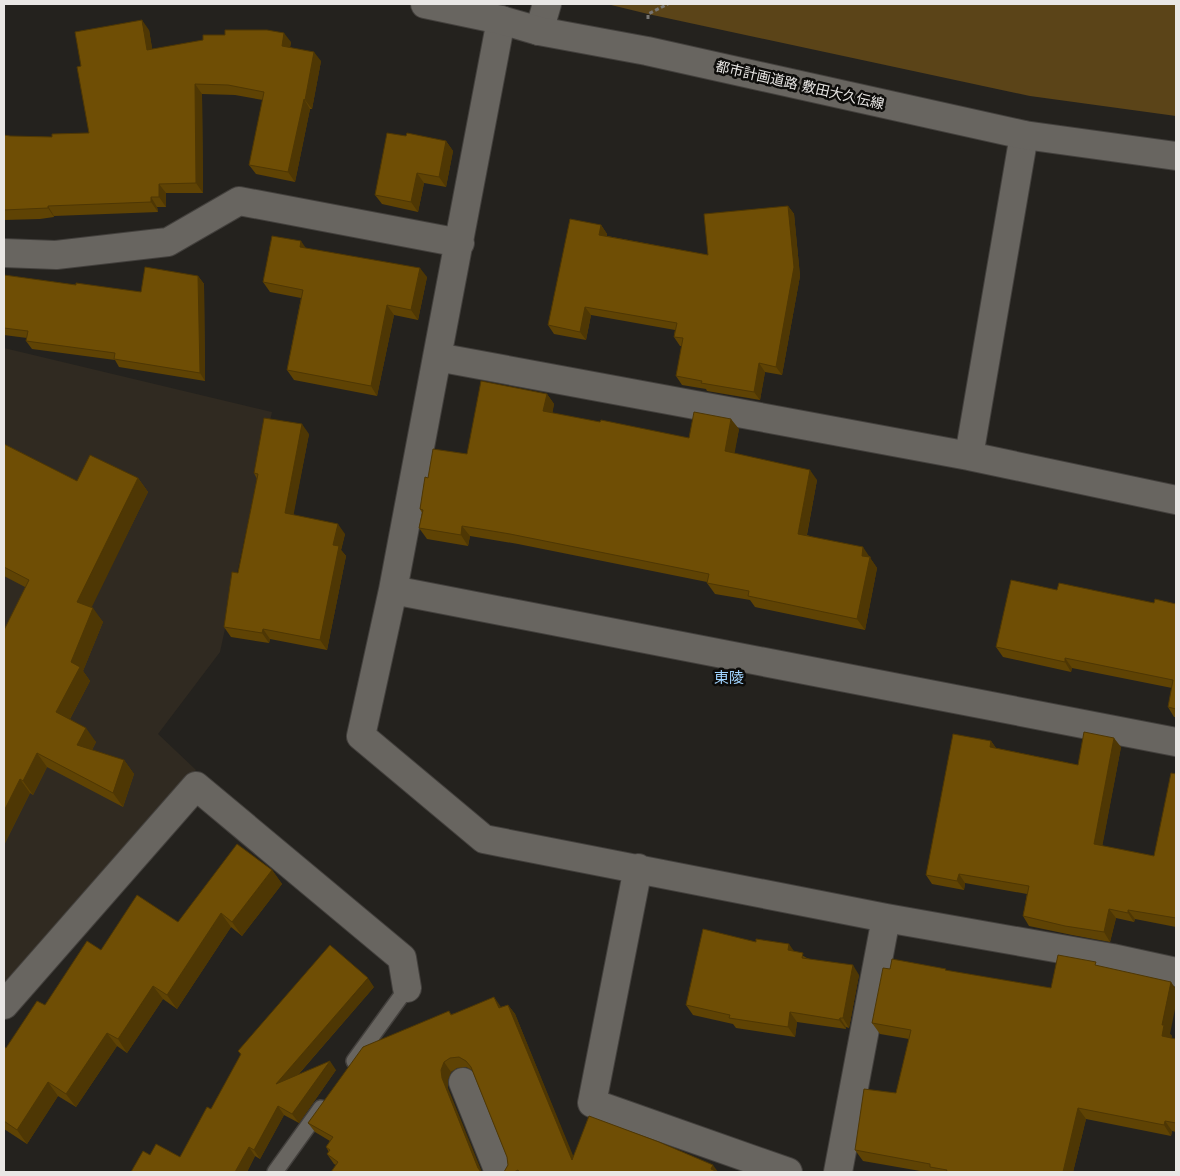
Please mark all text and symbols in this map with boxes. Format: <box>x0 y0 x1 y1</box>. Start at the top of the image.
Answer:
street label: 都市計画道路 敷田大久伝線 <box>714 58 886 112</box>
district label: 東陵 <box>714 669 744 687</box>

